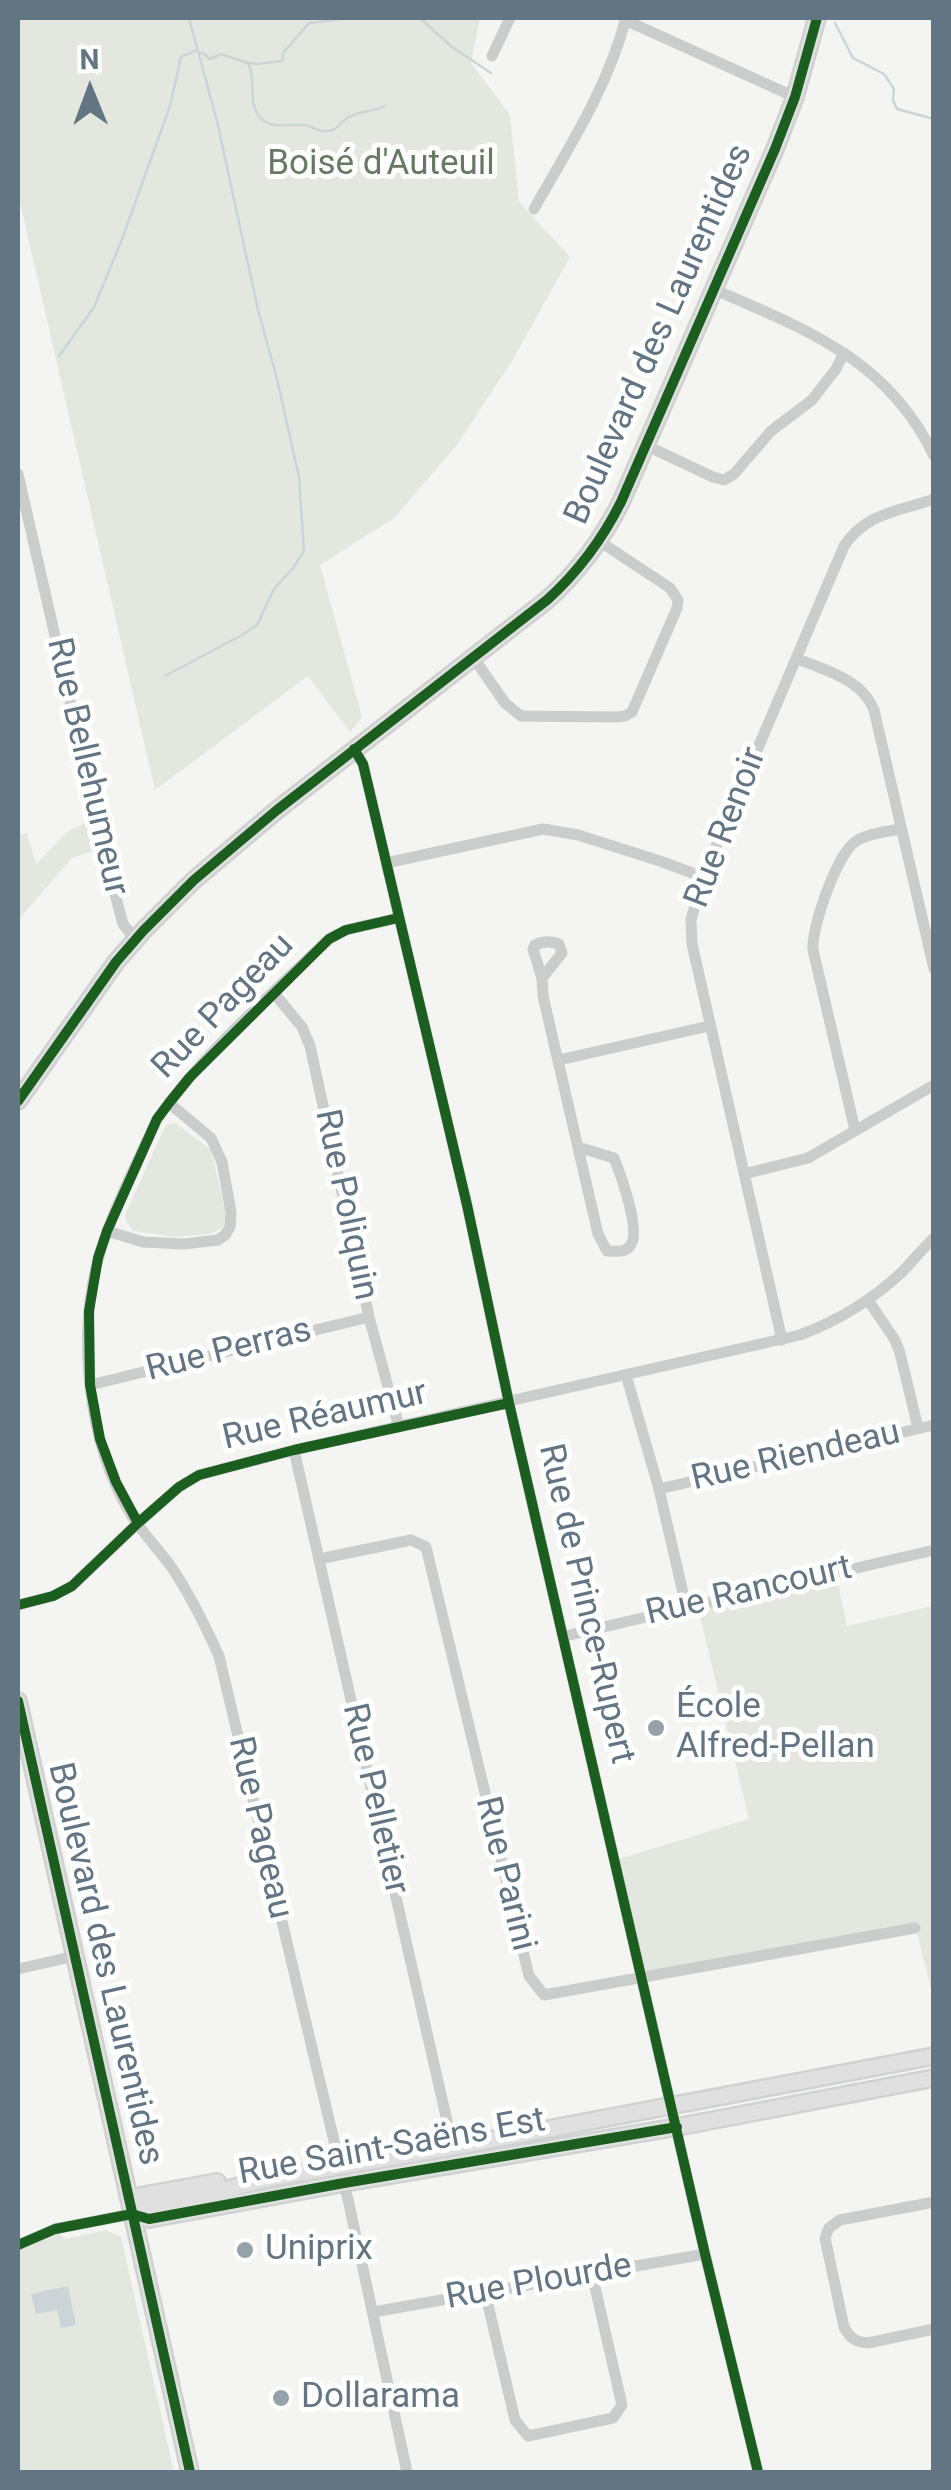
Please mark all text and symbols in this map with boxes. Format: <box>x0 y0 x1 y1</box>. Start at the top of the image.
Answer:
north arrow <box>40 40 140 140</box>
text: N <box>79 43 100 76</box>
street label: Boulevard des Laurentides <box>557 138 763 532</box>
park label: Boisé d'Auteuil <box>267 144 495 186</box>
street label: Rue Bellehumeur <box>36 634 136 900</box>
street label: Rue Renoir <box>677 742 777 914</box>
street label: Rue Pageau <box>144 926 304 1088</box>
street label: Rue Poliquin <box>304 1106 386 1304</box>
street label: Rue Perras <box>142 1310 316 1392</box>
street label: Rue Réaumur <box>219 1373 431 1461</box>
street label: Rue Riendeau <box>688 1413 904 1501</box>
street label: Rue de Prince-Rupert <box>528 1440 642 1768</box>
street label: Rue Rancourt <box>642 1548 856 1636</box>
place label: École Alfred-Pellan <box>676 1687 875 1769</box>
street label: Rue Pelletier <box>332 1700 416 1898</box>
marker: École Alfred-Pellan <box>645 1717 667 1739</box>
street label: Rue Pageau <box>218 1733 300 1923</box>
street label: Boulevard des Laurentides <box>37 1759 171 2169</box>
street label: Rue Parini <box>465 1793 543 1955</box>
street label: Rue Saint-Saëns Est <box>235 2100 549 2196</box>
place label: Uniprix <box>265 2229 373 2271</box>
marker: Uniprix <box>234 2239 256 2261</box>
street label: Rue Plourde <box>443 2246 635 2320</box>
place label: Dollarama <box>301 2377 460 2419</box>
marker: Dollarama <box>270 2387 292 2409</box>

